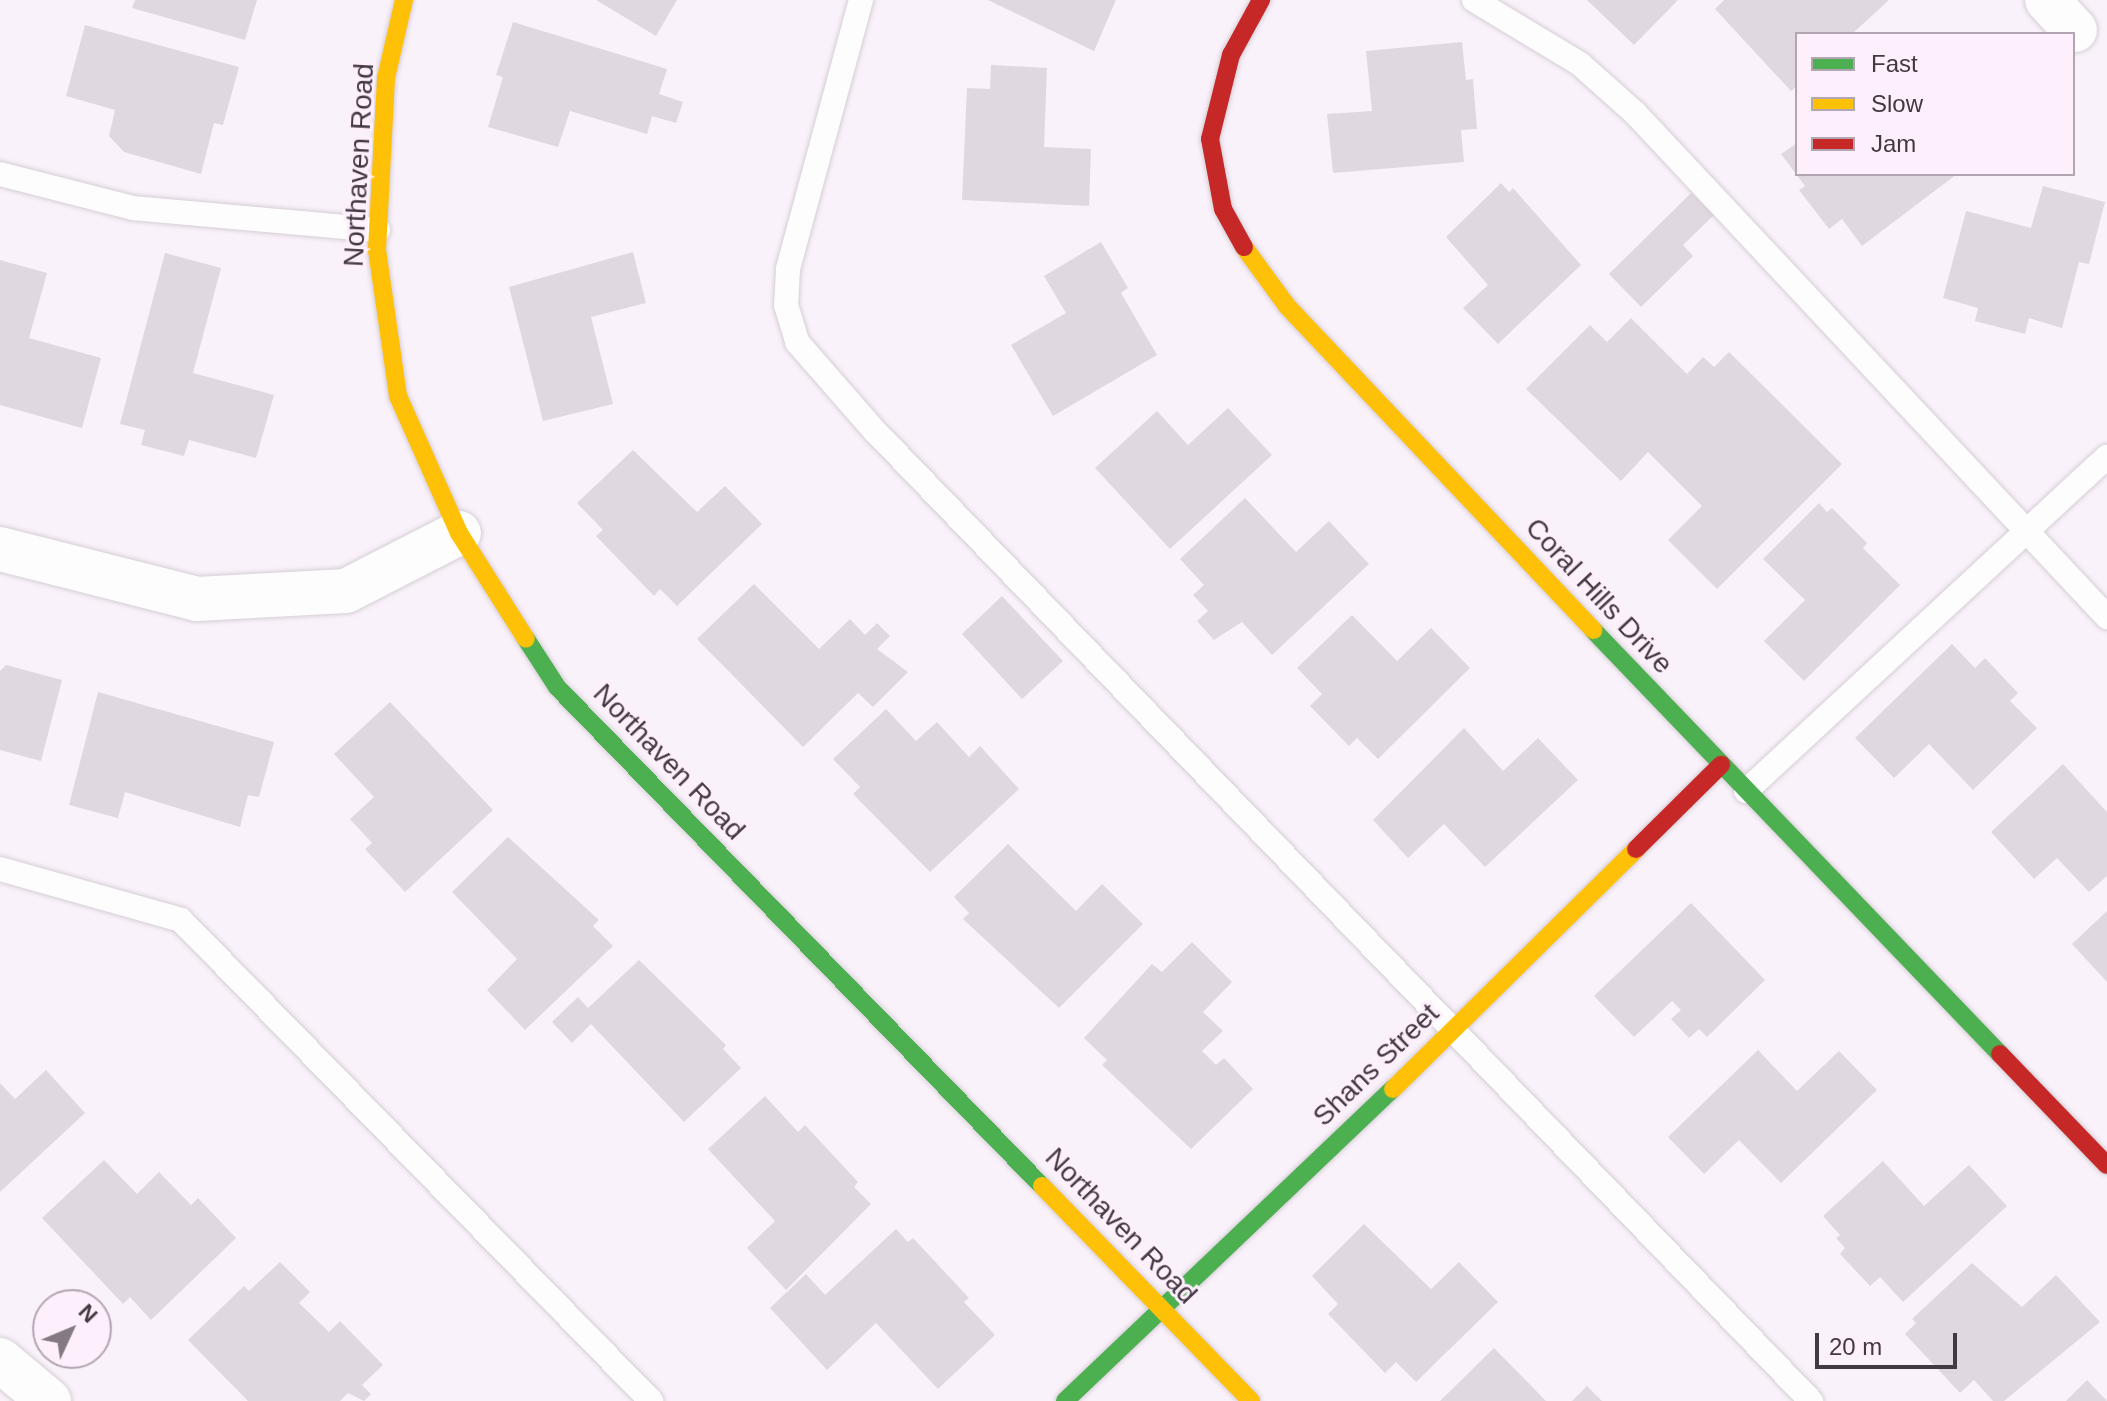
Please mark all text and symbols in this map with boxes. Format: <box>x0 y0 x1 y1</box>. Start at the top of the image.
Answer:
legend <box>1795 32 2075 176</box>
text: Fast <box>1871 50 1918 77</box>
street label: Northaven Road <box>337 62 381 268</box>
text: Slow <box>1871 90 1923 117</box>
text: Jam <box>1871 130 1916 157</box>
street label: Coral Hills Drive <box>1518 511 1680 681</box>
street label: Northaven Road <box>586 677 752 847</box>
street label: Shans Street <box>1306 997 1446 1133</box>
street label: Northaven Road <box>1038 1141 1204 1311</box>
north arrow <box>32 1289 112 1369</box>
text: N <box>74 1299 103 1328</box>
scale bar <box>1819 1317 1961 1367</box>
text: 20 m <box>1829 1333 1882 1360</box>

